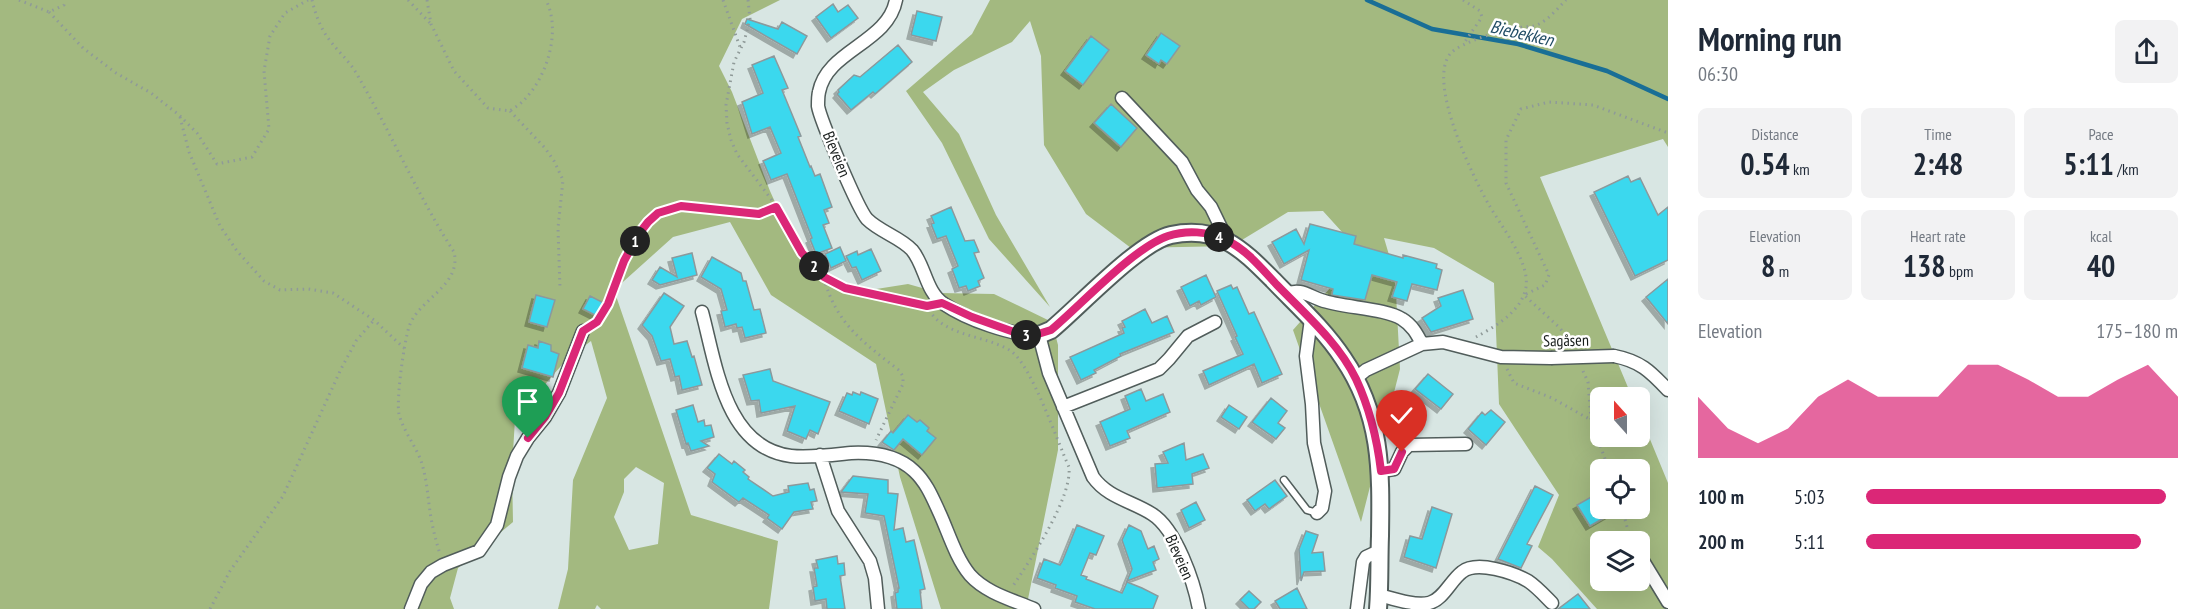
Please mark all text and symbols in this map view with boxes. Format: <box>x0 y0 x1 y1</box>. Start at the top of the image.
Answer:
water label: Biebekken <box>1488 15 1557 52</box>
text: Morning run <box>1698 17 1842 60</box>
button: share <box>2115 20 2178 83</box>
text: 06:30 <box>1698 61 1738 87</box>
text: Distance <box>1751 124 1799 144</box>
text: Time <box>1924 124 1952 144</box>
text: Pace <box>2088 124 2114 144</box>
street label: Bieveien <box>819 128 855 180</box>
text: 0.54 <box>1740 144 1790 183</box>
text: 2:48 <box>1913 144 1963 183</box>
text: 5:11 <box>2063 144 2114 183</box>
text: km <box>1790 159 1810 179</box>
text: /km <box>2114 159 2139 179</box>
pin: 4 <box>1204 222 1234 252</box>
pin: 1 <box>620 226 650 256</box>
text: Elevation <box>1749 226 1801 246</box>
text: Heart rate <box>1910 226 1966 246</box>
text: kcal <box>2090 226 2112 246</box>
text: 4 <box>1215 227 1223 247</box>
text: 1 <box>631 231 639 251</box>
text: 8 <box>1761 246 1775 285</box>
text: 138 <box>1903 246 1946 285</box>
text: 40 <box>2087 246 2115 285</box>
pin: 2 <box>799 251 829 281</box>
text: 2 <box>810 256 818 276</box>
text: m <box>1775 261 1789 281</box>
text: bpm <box>1946 261 1973 281</box>
text: Elevation <box>1698 318 1762 344</box>
text: 175–180 m <box>2096 318 2178 344</box>
pin: 3 <box>1011 320 1041 350</box>
text: 3 <box>1022 325 1030 345</box>
street label: Sagåsen <box>1543 330 1589 350</box>
pin <box>502 376 553 438</box>
icon: arrive <box>511 385 544 418</box>
north arrow <box>1590 387 1650 447</box>
map controls <box>1590 387 1650 591</box>
pin <box>1376 390 1427 452</box>
icon: check <box>1385 399 1418 432</box>
button: locate <box>1590 459 1650 519</box>
text: 100 m <box>1698 484 1744 510</box>
text: 5:03 <box>1794 484 1825 510</box>
text: 200 m <box>1698 529 1744 555</box>
text: 5:11 <box>1794 529 1825 555</box>
street label: Bieveien <box>1161 531 1199 583</box>
button: layers <box>1590 531 1650 591</box>

